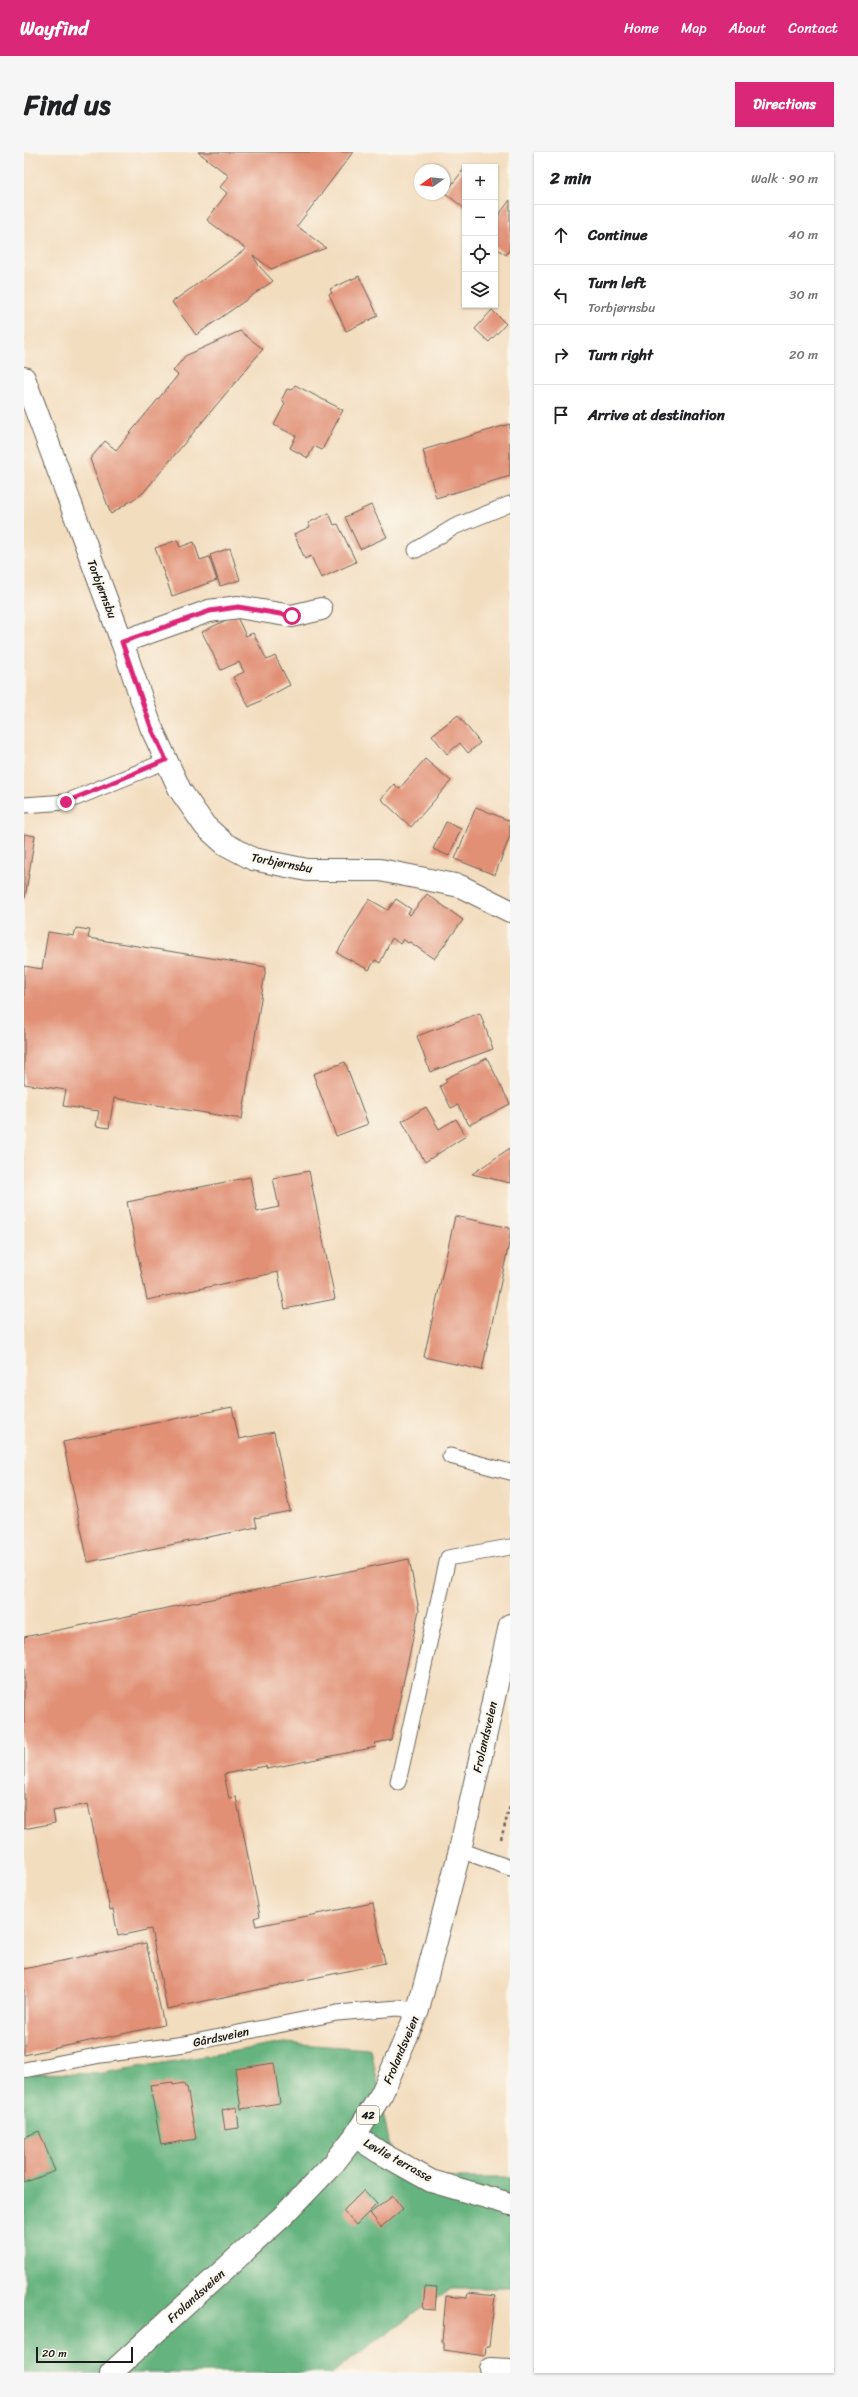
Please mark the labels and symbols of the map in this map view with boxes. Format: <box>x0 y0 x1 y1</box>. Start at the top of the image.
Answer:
north arrow <box>414 164 450 200</box>
street label: Torbjørnsbu <box>81 556 124 622</box>
route start <box>283 607 301 625</box>
route end <box>57 793 75 811</box>
street label: Torbjørnsbu <box>249 846 315 880</box>
street label: Frolandsveien <box>466 1699 504 1775</box>
street label: Frolandsveien <box>377 2012 426 2088</box>
street label: Gårdsveien <box>191 2020 252 2054</box>
road number: 42 <box>357 2106 379 2124</box>
street label: Løvlie terrasse <box>359 2132 437 2188</box>
street label: Frolandsveien <box>162 2263 231 2328</box>
scale bar <box>36 2345 133 2364</box>

